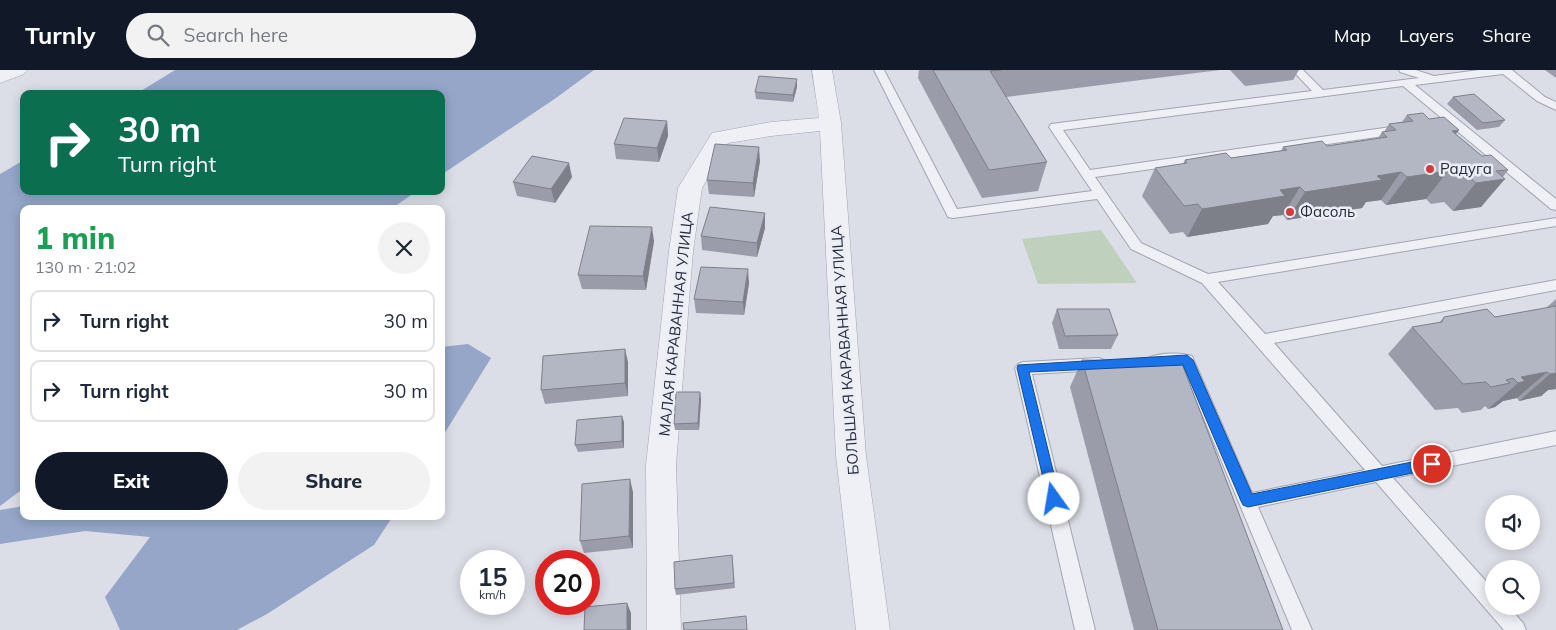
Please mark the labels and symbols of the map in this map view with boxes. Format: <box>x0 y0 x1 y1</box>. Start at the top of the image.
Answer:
place label: Радуга <box>1440 159 1492 178</box>
marker: Радуга <box>1424 163 1436 175</box>
place label: Фасоль <box>1300 202 1355 221</box>
marker: Фасоль <box>1284 206 1296 218</box>
street label: МАЛАЯ КАРАВАННАЯ УЛИЦА <box>654 211 697 437</box>
street label: БОЛЬШАЯ КАРАВАННАЯ УЛИЦА <box>826 225 863 475</box>
pin <box>1411 443 1453 485</box>
position arrow <box>1027 472 1079 524</box>
speed limit sign: 20 <box>535 550 600 615</box>

